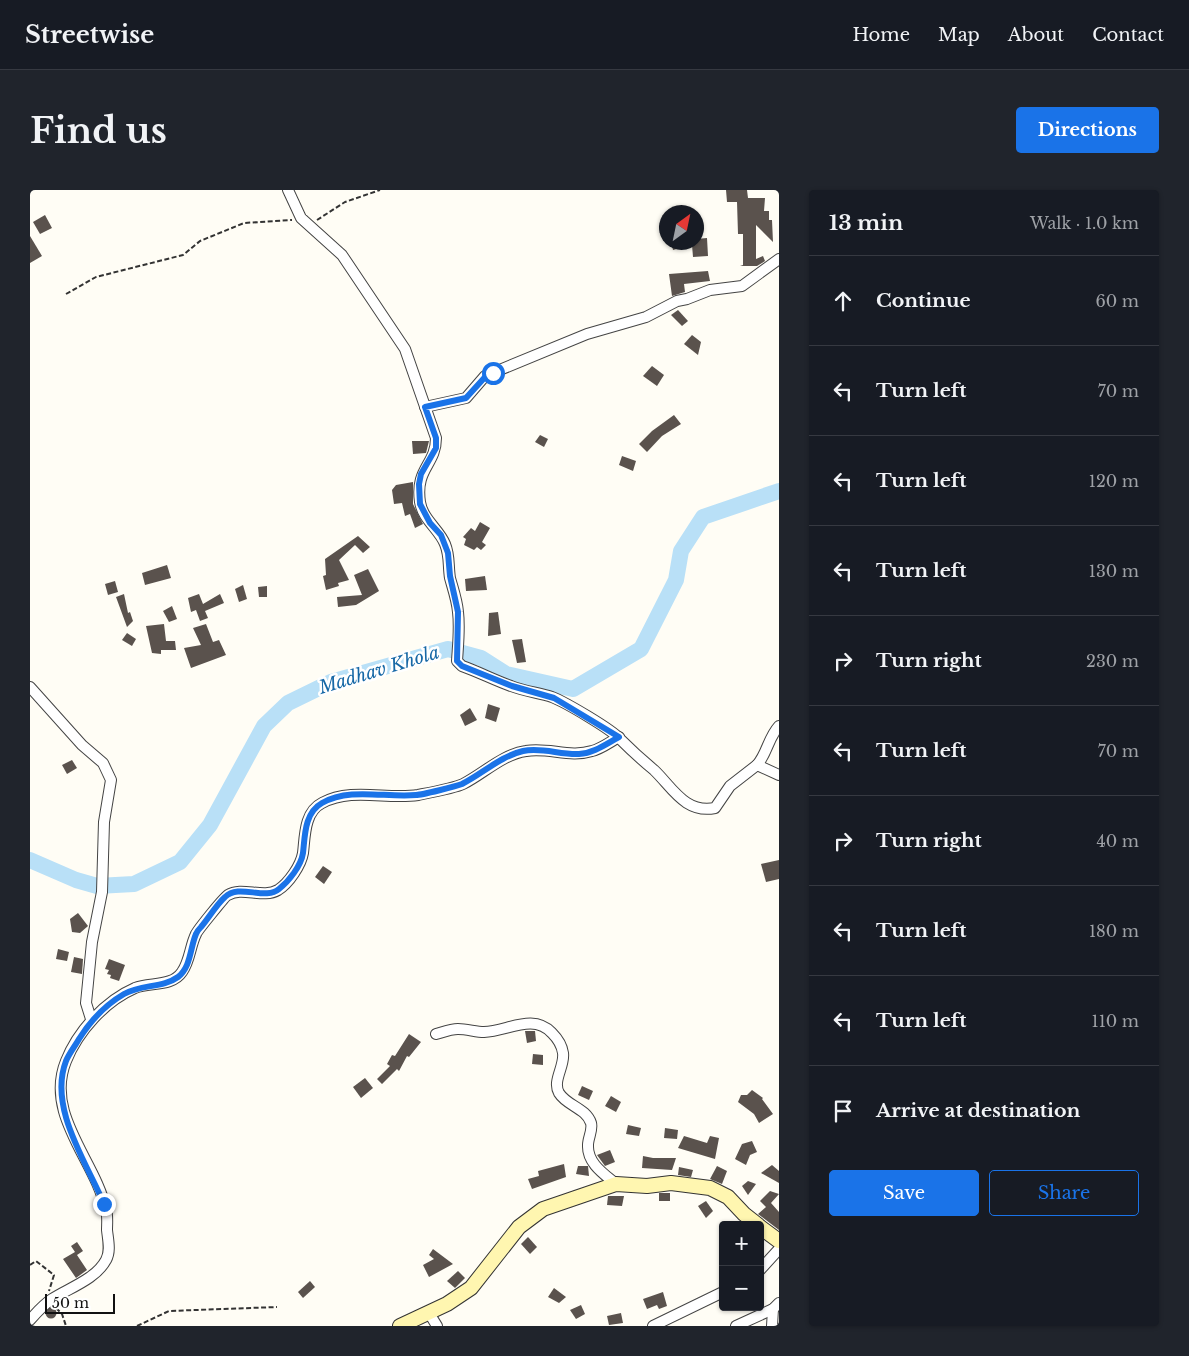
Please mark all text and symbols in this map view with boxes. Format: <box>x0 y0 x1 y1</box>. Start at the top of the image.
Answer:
text: Streetwise <box>25 20 154 49</box>
text: Home <box>852 24 910 46</box>
text: Map <box>938 24 980 46</box>
text: About <box>1008 24 1064 46</box>
text: Contact <box>1092 24 1164 46</box>
button: Directions <box>1016 107 1159 153</box>
text: Find us <box>30 109 167 152</box>
north arrow <box>659 205 704 250</box>
text: 13 min <box>829 210 903 236</box>
text: Walk · 1.0 km <box>1030 213 1139 233</box>
icon: ahead <box>829 287 857 315</box>
text: Continue <box>876 289 971 312</box>
text: 60 m <box>1096 291 1139 311</box>
route start <box>482 362 505 385</box>
icon: left <box>829 377 857 405</box>
text: Turn left <box>876 379 967 402</box>
text: 70 m <box>1098 381 1139 401</box>
icon: left <box>829 467 857 495</box>
text: Turn left <box>876 469 967 492</box>
text: 120 m <box>1089 471 1139 491</box>
icon: left <box>829 557 857 585</box>
text: Turn left <box>876 559 967 582</box>
text: 130 m <box>1089 561 1139 581</box>
water label: Madhav Khola <box>315 641 442 699</box>
icon: right <box>829 647 857 675</box>
text: Turn right <box>876 649 982 672</box>
text: 230 m <box>1086 651 1139 671</box>
icon: left <box>829 737 857 765</box>
text: Turn left <box>876 739 967 762</box>
text: 70 m <box>1098 741 1139 761</box>
icon: right <box>829 827 857 855</box>
text: Turn right <box>876 829 982 852</box>
text: 40 m <box>1096 831 1139 851</box>
icon: left <box>829 917 857 945</box>
text: Turn left <box>876 919 967 942</box>
text: 180 m <box>1089 921 1139 941</box>
icon: left <box>829 1007 857 1035</box>
text: Turn left <box>876 1009 967 1032</box>
text: 110 m <box>1092 1011 1139 1031</box>
icon: arrive <box>829 1097 857 1125</box>
text: Arrive at destination <box>876 1099 1080 1122</box>
button: Save <box>829 1170 979 1216</box>
button: Share <box>989 1170 1139 1216</box>
route end <box>93 1193 116 1216</box>
map controls <box>719 1221 764 1311</box>
button: + <box>719 1221 764 1266</box>
button: − <box>719 1266 764 1311</box>
scale bar <box>45 1291 115 1314</box>
text: 50 m <box>52 1294 89 1312</box>

